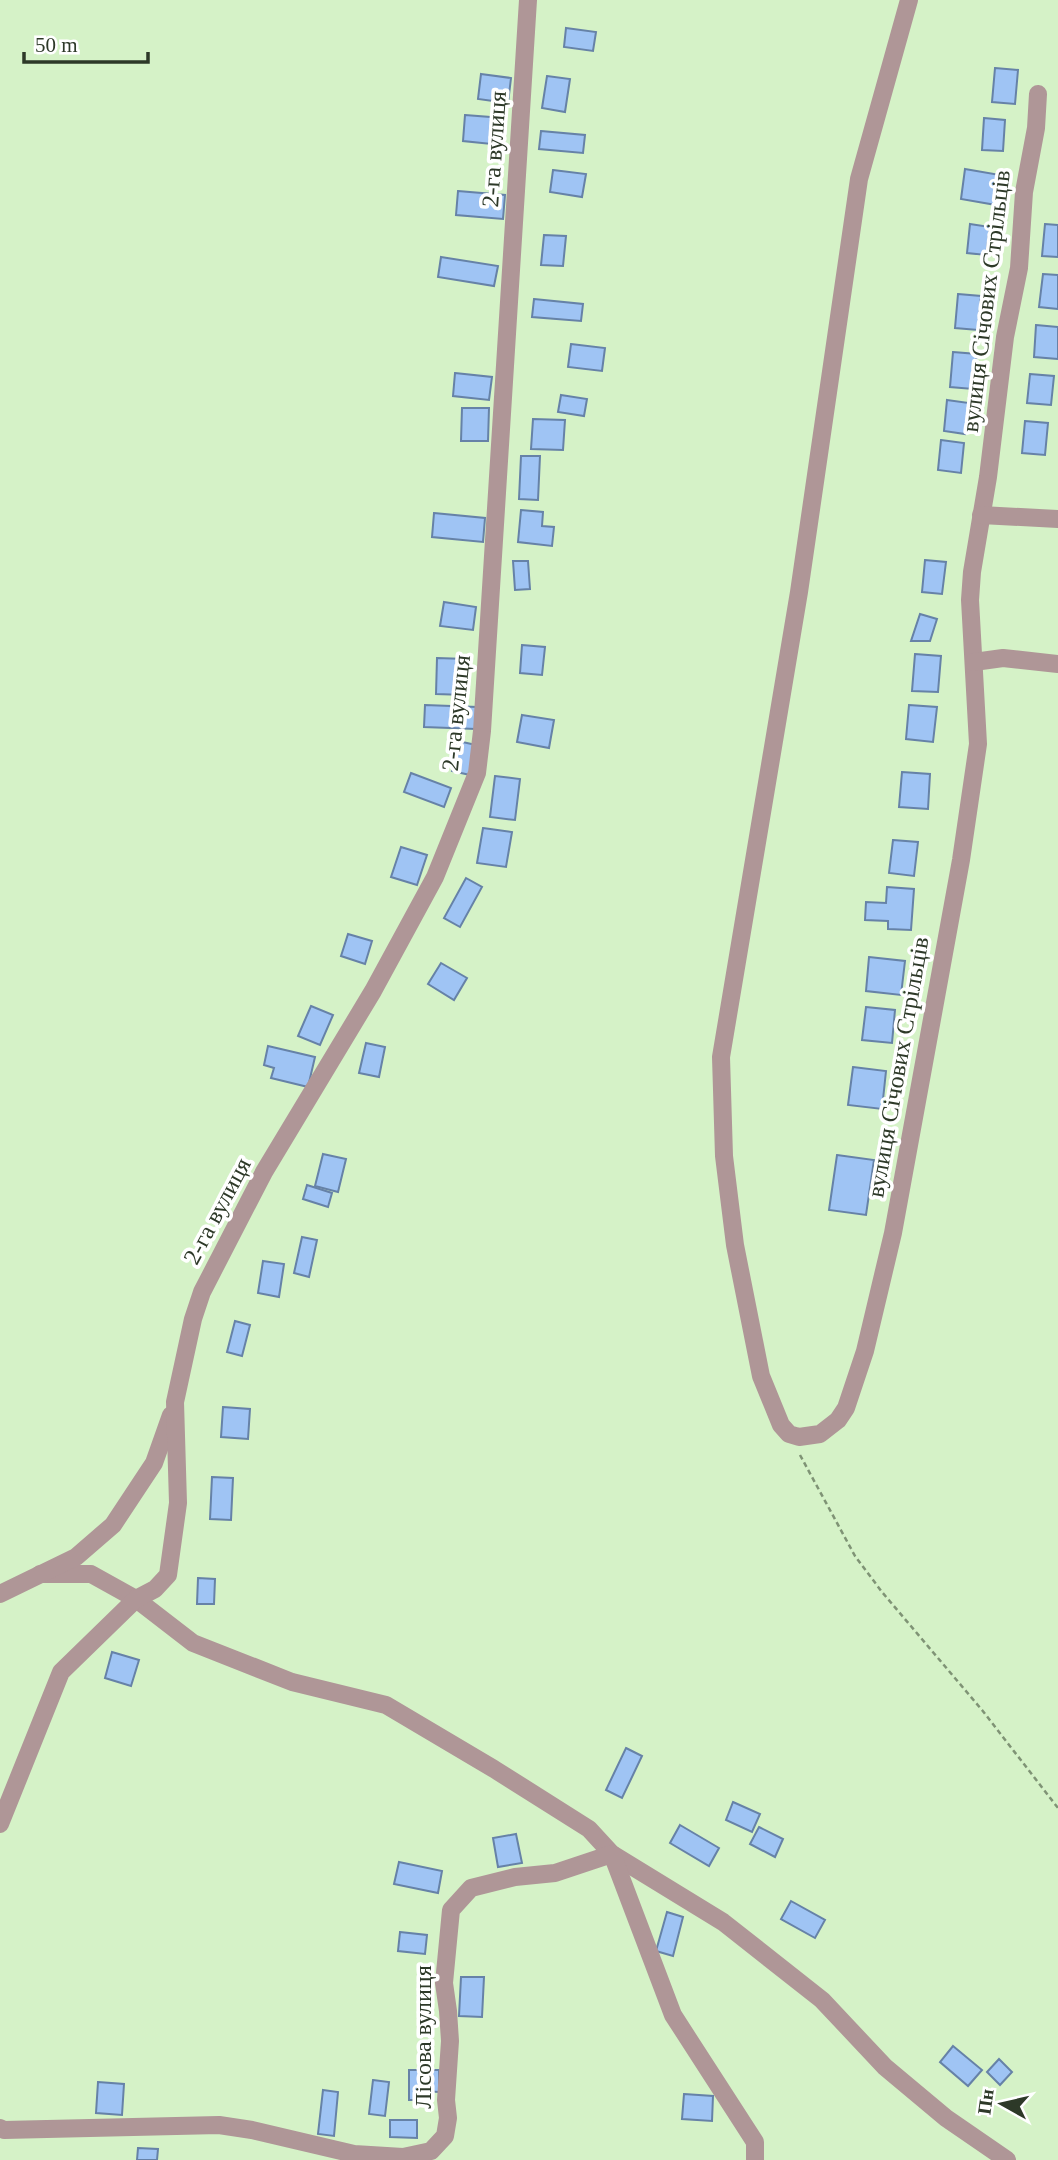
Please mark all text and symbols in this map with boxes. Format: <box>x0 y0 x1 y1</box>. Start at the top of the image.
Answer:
scale bar <box>24 21 149 65</box>
text: 50 m <box>35 33 78 57</box>
street label: 2-га вулиця <box>477 90 511 208</box>
street label: вулиця Січових Стрільців <box>957 168 1015 434</box>
street label: 2-га вулиця <box>437 654 475 772</box>
street label: вулиця Січових Стрільців <box>862 935 934 1199</box>
street label: 2-га вулиця <box>178 1153 256 1269</box>
street label: Лісова вулиця <box>410 1965 436 2109</box>
north arrow <box>967 2069 1037 2139</box>
text: Пн <box>973 2087 998 2116</box>

